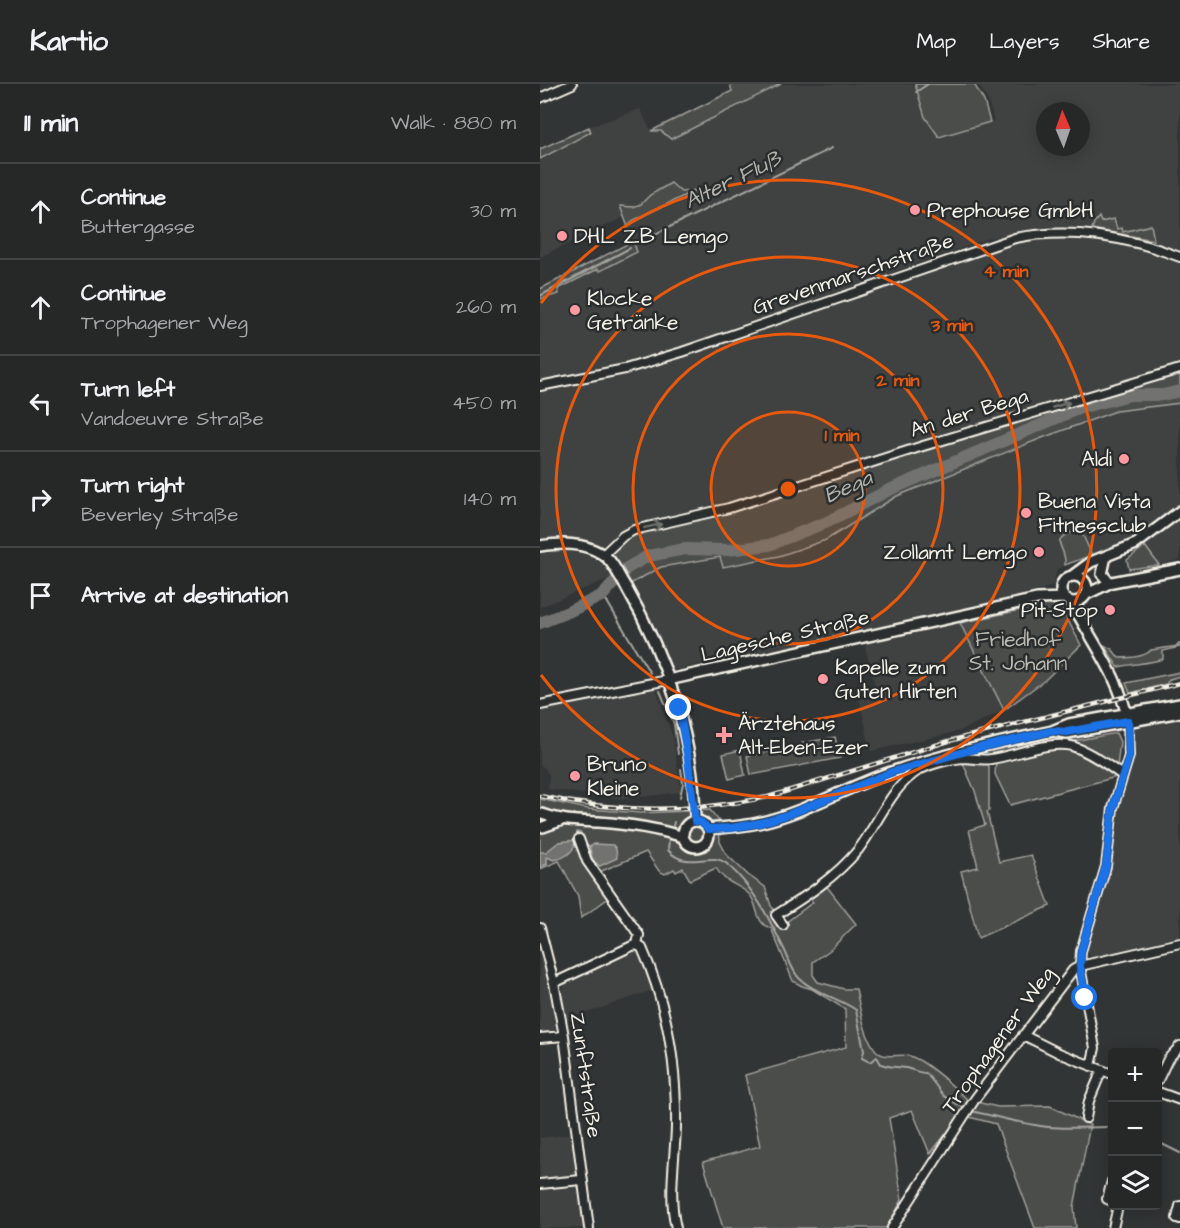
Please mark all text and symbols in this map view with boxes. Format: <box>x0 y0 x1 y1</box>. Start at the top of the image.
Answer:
text: Kartio <box>30 22 108 61</box>
text: Map <box>916 27 956 56</box>
text: Layers <box>989 27 1059 56</box>
text: Share <box>1092 27 1150 56</box>
north arrow <box>1036 102 1090 156</box>
text: 11 min <box>24 105 78 141</box>
text: Walk · 880 m <box>391 109 516 137</box>
water label: Alter Fluß <box>679 143 788 217</box>
text: Continue <box>81 182 166 213</box>
icon: ahead <box>24 195 57 228</box>
place label: Prephouse GmbH <box>927 196 1094 226</box>
text: 30 m <box>470 197 516 225</box>
marker: Prephouse GmbH <box>908 203 922 217</box>
text: Buttergasse <box>81 213 195 241</box>
place label: DHL ZB Lemgo <box>574 222 728 253</box>
street label: Grevenmarschstraße <box>749 226 957 322</box>
marker: DHL ZB Lemgo <box>555 229 569 243</box>
text: 4 min <box>983 259 1029 284</box>
text: Continue <box>81 278 166 309</box>
place label: Klocke Getränke <box>587 284 678 337</box>
icon: ahead <box>24 291 57 324</box>
text: 260 m <box>456 293 516 321</box>
marker: Klocke Getränke <box>568 303 582 317</box>
text: Trophagener Weg <box>81 309 248 337</box>
text: 3 min <box>930 313 973 338</box>
text: 2 min <box>875 368 920 393</box>
text: Turn left <box>81 374 175 405</box>
street label: An der Bega <box>906 381 1033 447</box>
icon: left <box>24 387 57 420</box>
text: 450 m <box>452 389 516 417</box>
one-way arrow <box>1051 399 1070 410</box>
text: Vandoeuvre Straße <box>81 405 264 433</box>
text: 1 min <box>824 423 860 448</box>
place label: Aldi <box>1081 445 1112 474</box>
marker: Aldi <box>1117 452 1131 466</box>
water label: Bega <box>819 462 879 512</box>
text: Turn right <box>81 470 184 501</box>
centre of rings <box>778 479 798 499</box>
icon: right <box>24 483 57 516</box>
text: 140 m <box>464 485 516 513</box>
place label: Buena Vista Fitnessclub <box>1038 487 1151 540</box>
text: Beverley Straße <box>81 501 238 529</box>
marker: Buena Vista Fitnessclub <box>1019 506 1033 520</box>
one-way arrow <box>642 520 662 531</box>
place label: Zollamt Lemgo <box>883 538 1027 569</box>
marker: Zollamt Lemgo <box>1032 545 1046 559</box>
icon: arrive <box>24 579 57 612</box>
text: Arrive at destination <box>81 580 288 611</box>
place label: Pit-Stop <box>1021 596 1098 626</box>
street label: Lagesche Straße <box>698 603 872 671</box>
marker: Pit-Stop <box>1103 603 1117 617</box>
park label: Friedhof St. Johann <box>969 625 1067 678</box>
place label: Kapelle zum Guten Hirten <box>835 653 957 706</box>
marker: Kapelle zum Guten Hirten <box>816 672 830 686</box>
route end <box>665 694 691 720</box>
place label: Ärztehaus Alt-Eben-Ezer <box>738 709 869 762</box>
marker: Ärztehaus Alt-Eben-Ezer <box>715 726 733 744</box>
place label: Bruno Kleine <box>587 750 647 803</box>
marker: Bruno Kleine <box>568 769 582 783</box>
street label: Trophagener Weg <box>935 960 1063 1121</box>
route start <box>1071 984 1097 1010</box>
street label: Zunftstraße <box>563 1011 609 1139</box>
map controls <box>1108 1048 1162 1210</box>
button: + <box>1108 1048 1162 1102</box>
button: − <box>1108 1102 1162 1156</box>
button: layers <box>1108 1156 1162 1210</box>

